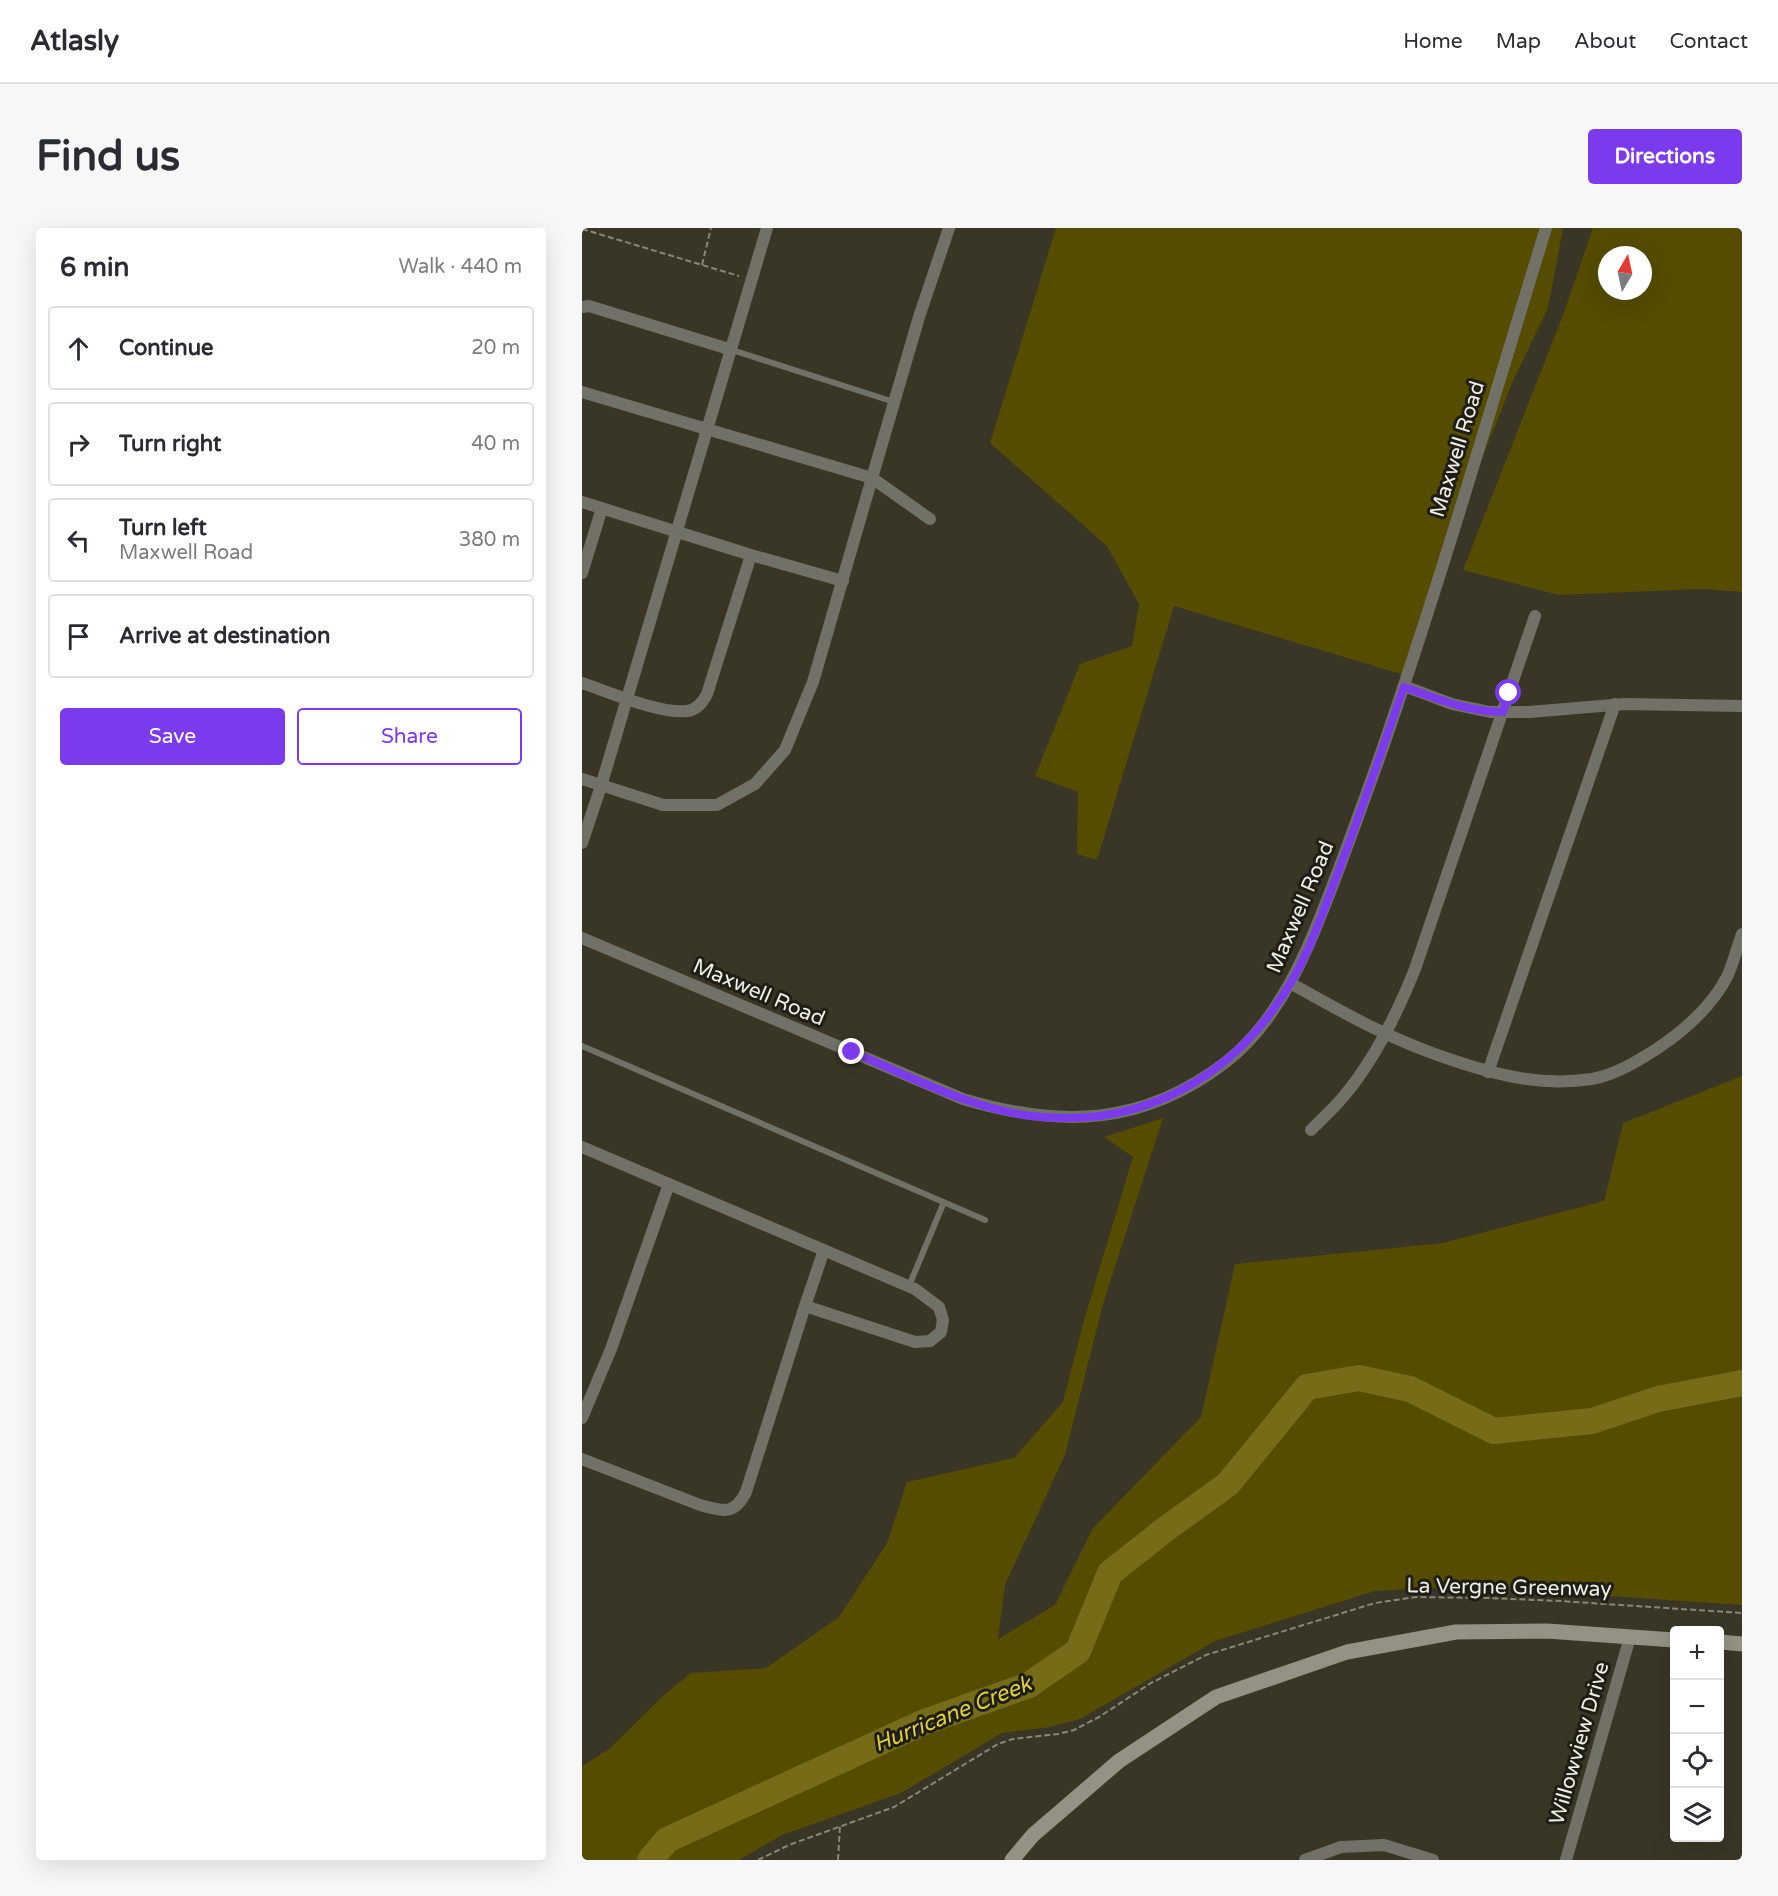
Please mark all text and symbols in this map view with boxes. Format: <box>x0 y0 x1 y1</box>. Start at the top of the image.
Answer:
text: Atlasly <box>30 24 119 58</box>
text: Home <box>1403 29 1463 54</box>
text: Map <box>1496 29 1541 54</box>
text: About <box>1574 29 1636 54</box>
text: Contact <box>1669 29 1748 54</box>
button: Directions <box>1588 129 1742 184</box>
text: Find us <box>36 131 180 182</box>
north arrow <box>1598 246 1652 300</box>
text: 6 min <box>60 252 129 283</box>
text: Walk · 440 m <box>399 255 522 279</box>
icon: ahead <box>62 332 95 365</box>
text: Continue <box>119 335 214 361</box>
text: 20 m <box>471 336 520 360</box>
street label: Maxwell Road <box>1425 378 1490 520</box>
icon: right <box>62 428 95 461</box>
text: Turn right <box>119 431 221 457</box>
text: 40 m <box>471 432 520 456</box>
text: Turn left <box>119 515 207 541</box>
icon: left <box>62 524 95 557</box>
text: 380 m <box>459 528 520 552</box>
text: Maxwell Road <box>119 541 253 565</box>
icon: arrive <box>62 620 95 653</box>
text: Arrive at destination <box>119 623 330 649</box>
route start <box>1495 679 1521 705</box>
button: Save <box>60 708 285 765</box>
button: Share <box>297 708 522 765</box>
street label: Maxwell Road <box>1261 837 1339 977</box>
street label: Maxwell Road <box>689 953 829 1031</box>
route end <box>838 1038 864 1064</box>
street label: La Vergne Greenway <box>1406 1573 1612 1602</box>
map controls <box>1670 1626 1724 1842</box>
button: + <box>1670 1626 1724 1680</box>
street label: Willowview Drive <box>1544 1659 1615 1827</box>
water label: Hurricane Creek <box>870 1670 1037 1757</box>
button: − <box>1670 1680 1724 1734</box>
button: locate <box>1670 1734 1724 1788</box>
button: layers <box>1670 1788 1724 1842</box>

